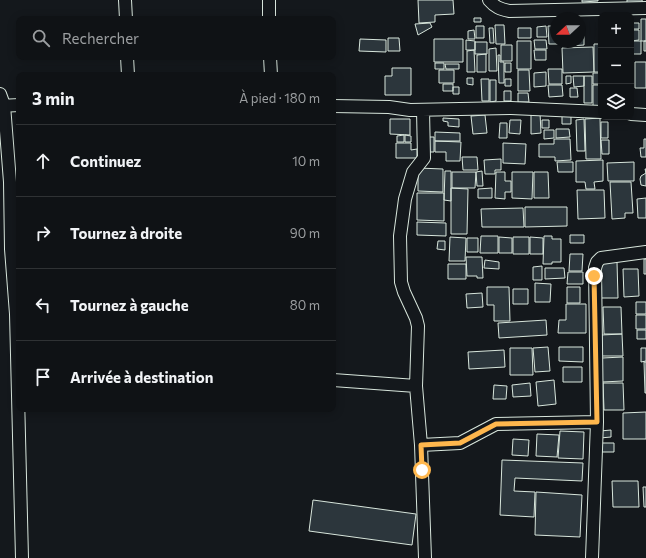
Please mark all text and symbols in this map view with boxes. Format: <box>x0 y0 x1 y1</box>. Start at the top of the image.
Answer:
north arrow <box>550 12 586 48</box>
map controls <box>598 12 634 120</box>
button: + <box>598 12 634 48</box>
search box <box>16 16 336 60</box>
icon: search <box>30 27 52 49</box>
text: Rechercher <box>62 29 139 47</box>
button: − <box>598 48 634 84</box>
button: layers <box>598 84 634 120</box>
text: 3 min <box>32 88 75 109</box>
text: À pied · 180 m <box>239 90 320 106</box>
icon: ahead <box>32 150 54 172</box>
text: Continuez <box>70 152 141 170</box>
text: 10 m <box>292 153 320 169</box>
icon: right <box>32 222 54 244</box>
text: Tournez à droite <box>70 224 182 242</box>
text: 90 m <box>290 225 320 241</box>
route end <box>585 267 603 285</box>
icon: left <box>32 294 54 316</box>
text: Tournez à gauche <box>70 296 189 314</box>
text: 80 m <box>290 297 320 313</box>
icon: arrive <box>32 366 54 388</box>
text: Arrivée à destination <box>70 368 213 386</box>
route start <box>413 461 431 479</box>

